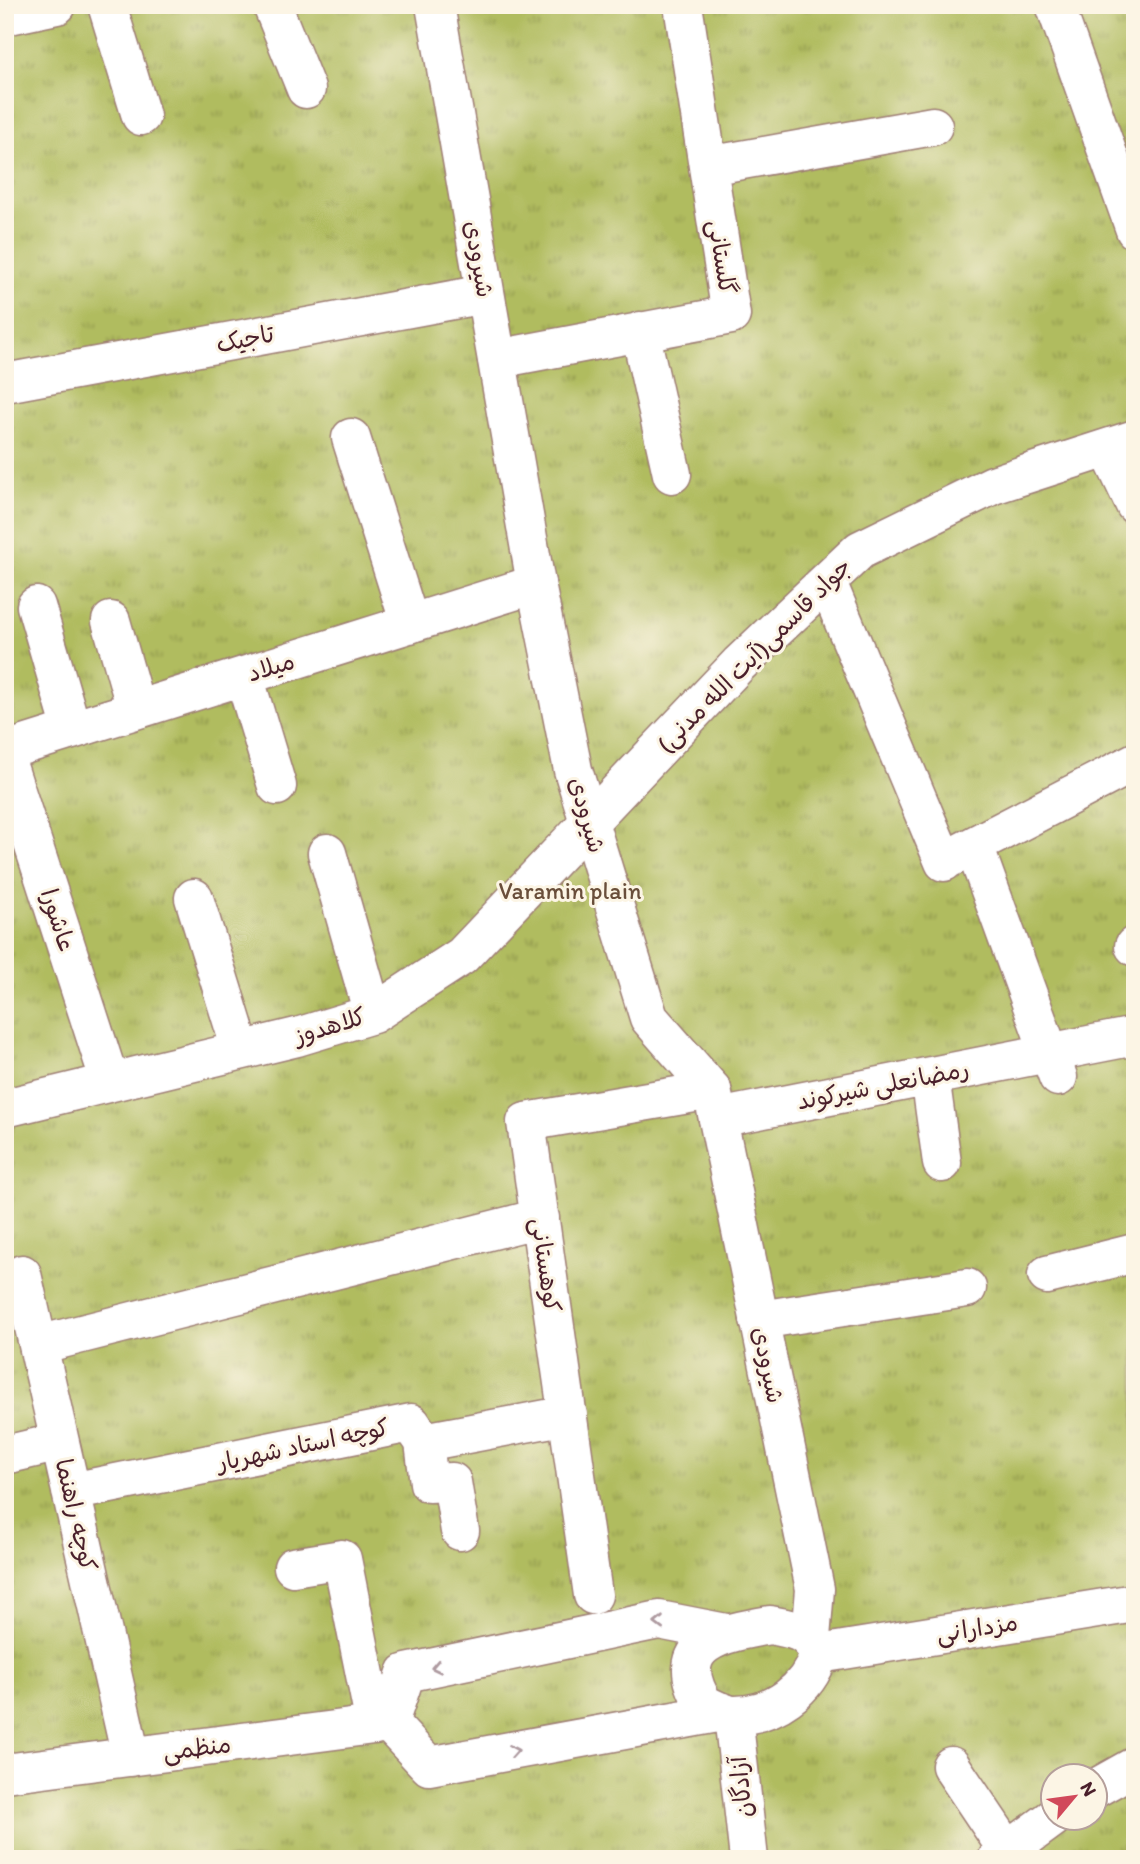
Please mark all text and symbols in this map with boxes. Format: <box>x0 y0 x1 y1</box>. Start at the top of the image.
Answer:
street label: شیرودی <box>459 218 500 299</box>
street label: گلستانی <box>701 218 743 296</box>
street label: تاجیک <box>214 319 277 358</box>
street label: جواد قاسمی(آیت الله مدنی) <box>650 551 858 759</box>
street label: میلاد <box>244 646 298 687</box>
street label: شیرودی <box>563 774 612 856</box>
park label: Varamin plain <box>498 876 642 905</box>
street label: عاشورا <box>34 885 82 955</box>
street label: کلاهدوز <box>289 1001 369 1051</box>
street label: رمضانعلی شیرکوند <box>794 1054 972 1116</box>
street label: کوهستانی <box>525 1216 567 1314</box>
street label: شیرودی <box>746 1324 791 1406</box>
street label: کوچه استاد شهریار <box>212 1412 392 1478</box>
street label: کوچه راهنما <box>49 1456 103 1574</box>
street label: مزدارانی <box>934 1607 1020 1649</box>
one-way arrow <box>653 1615 664 1630</box>
one-way arrow <box>430 1659 442 1674</box>
street label: منظمی <box>161 1729 233 1767</box>
one-way arrow <box>508 1744 519 1759</box>
street label: آزادگان <box>723 1754 758 1819</box>
north arrow <box>1038 1762 1108 1832</box>
text: N <box>1075 1778 1102 1800</box>

